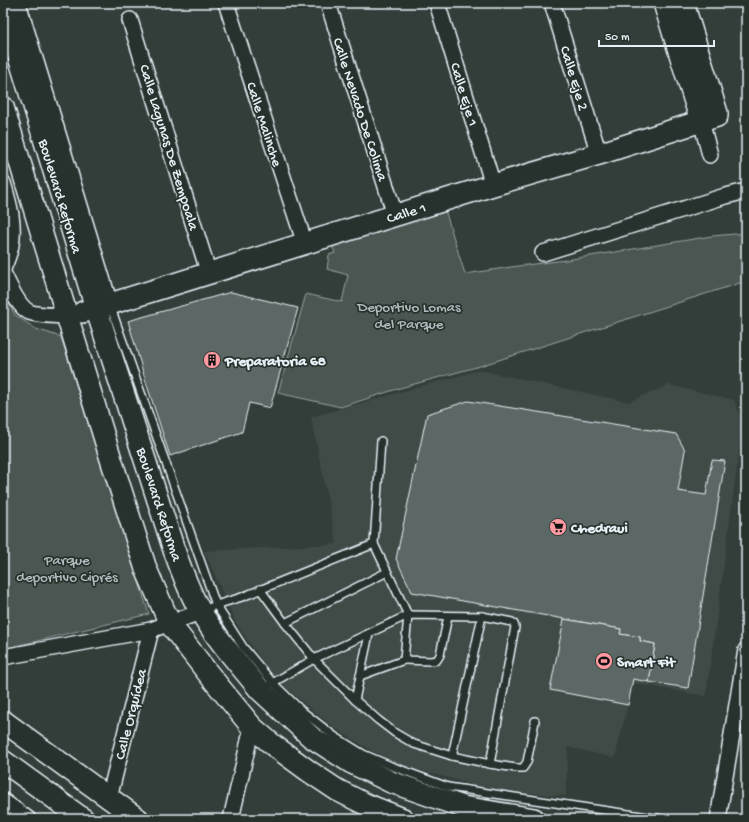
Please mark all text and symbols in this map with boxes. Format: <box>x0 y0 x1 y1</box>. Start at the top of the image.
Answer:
scale bar <box>599 22 714 48</box>
text: 50 m <box>605 31 630 45</box>
street label: Calle Nevado De Colima <box>327 36 391 184</box>
street label: Calle Eje 2 <box>555 44 591 113</box>
street label: Calle Eje 1 <box>445 61 481 128</box>
street label: Calle Lagunas De Zempoala <box>134 62 202 233</box>
street label: Calle Malinche <box>241 80 285 169</box>
street label: Boulevard Reforma <box>33 136 85 256</box>
street label: Calle 1 <box>385 199 429 228</box>
park label: Deportivo Lomas del Parque <box>356 299 461 334</box>
building icon: Preparatoria 68 <box>202 350 222 370</box>
place label: Preparatoria 68 <box>224 353 326 371</box>
street label: Boulevard Reforma <box>131 445 185 564</box>
supermarket icon: Chedraui <box>548 517 568 537</box>
place label: Chedraui <box>570 520 628 538</box>
park label: Parque deportivo Ciprés <box>16 552 118 587</box>
sports icon: Smart Fit <box>594 651 614 671</box>
place label: Smart Fit <box>617 654 677 672</box>
street label: Calle Orquídea <box>112 667 152 762</box>

